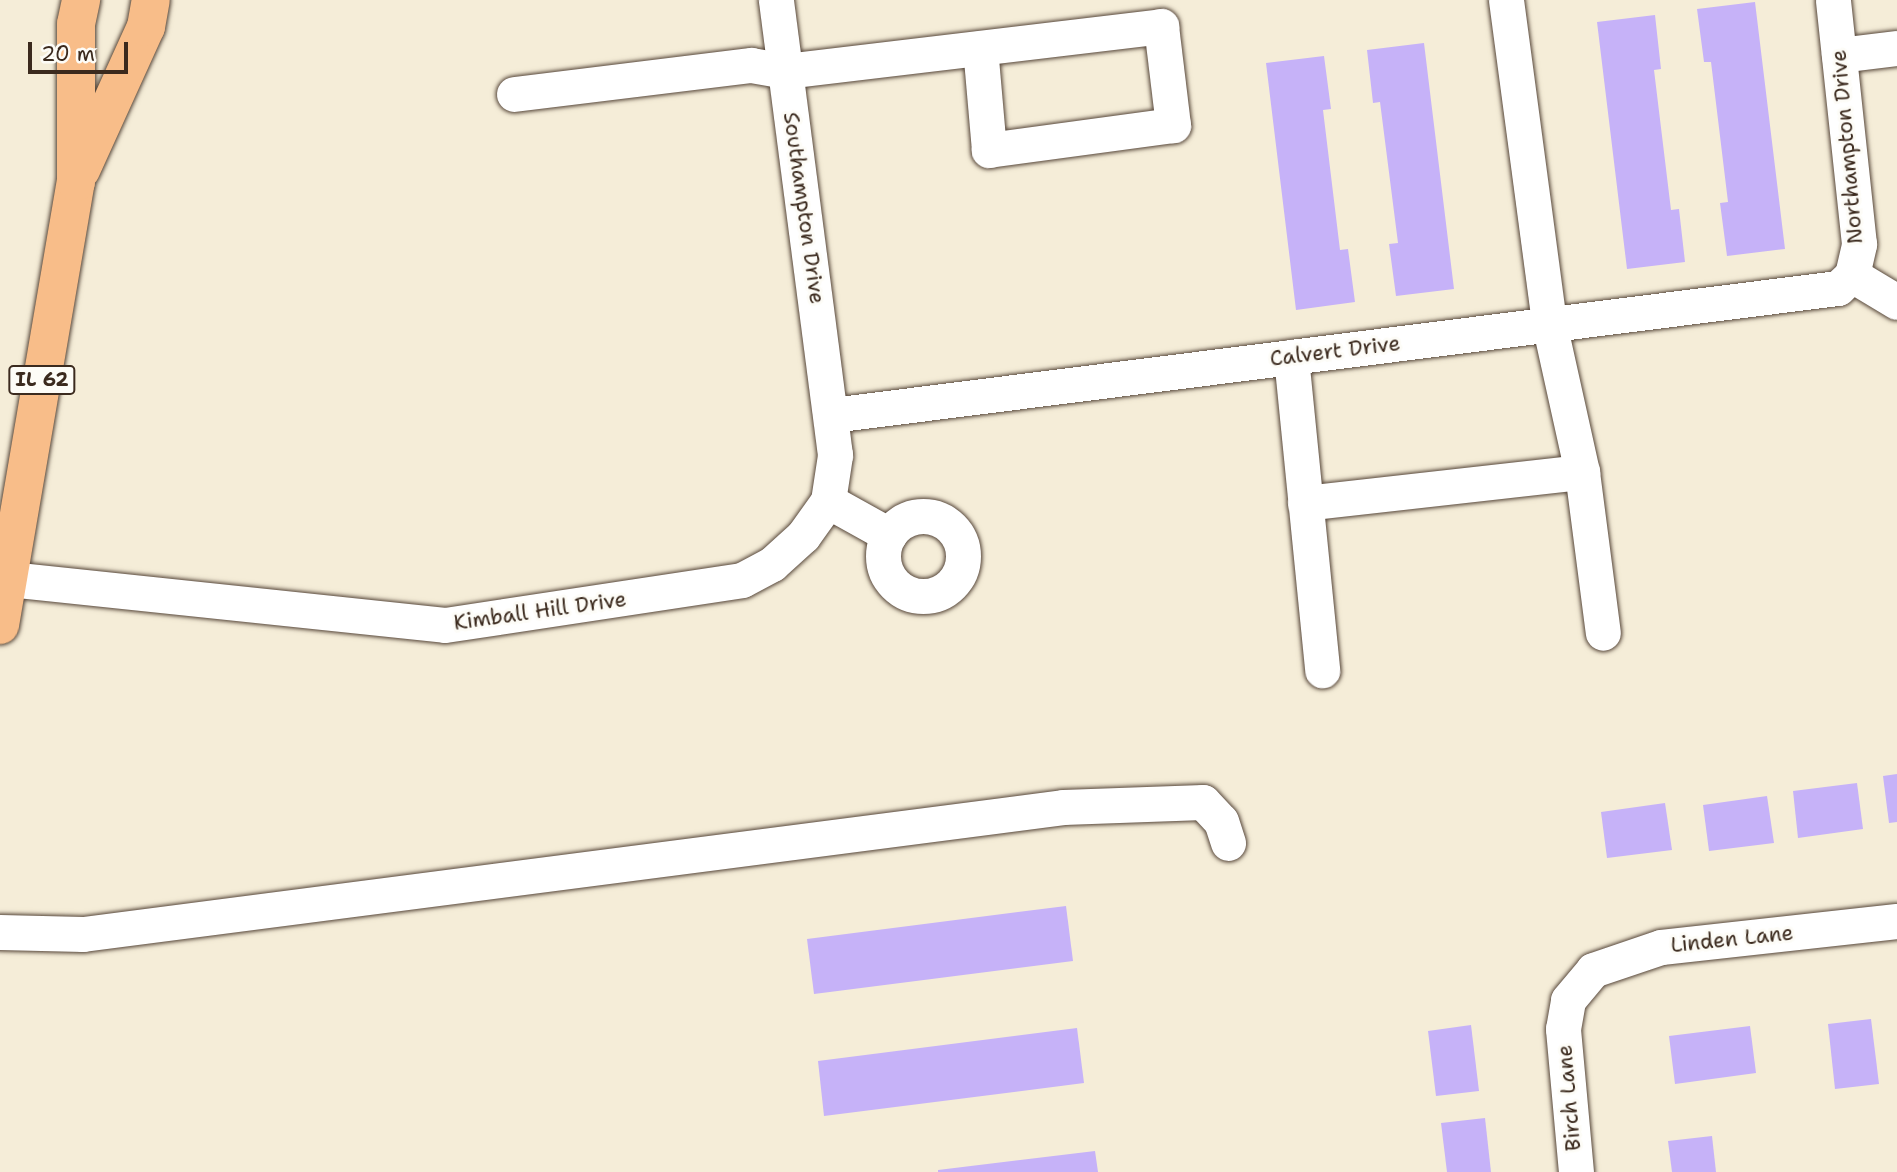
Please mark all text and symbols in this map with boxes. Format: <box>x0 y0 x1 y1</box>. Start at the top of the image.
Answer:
scale bar <box>32 28 131 72</box>
text: 20 m <box>41 40 95 68</box>
street label: Northampton Drive <box>1826 49 1868 245</box>
street label: Southampton Drive <box>778 110 830 306</box>
street label: Calvert Drive <box>1268 331 1402 371</box>
road number: IL 62 <box>7 364 77 396</box>
street label: Kimball Hill Drive <box>452 586 628 636</box>
street label: Linden Lane <box>1669 920 1795 958</box>
street label: Birch Lane <box>1552 1044 1586 1152</box>

